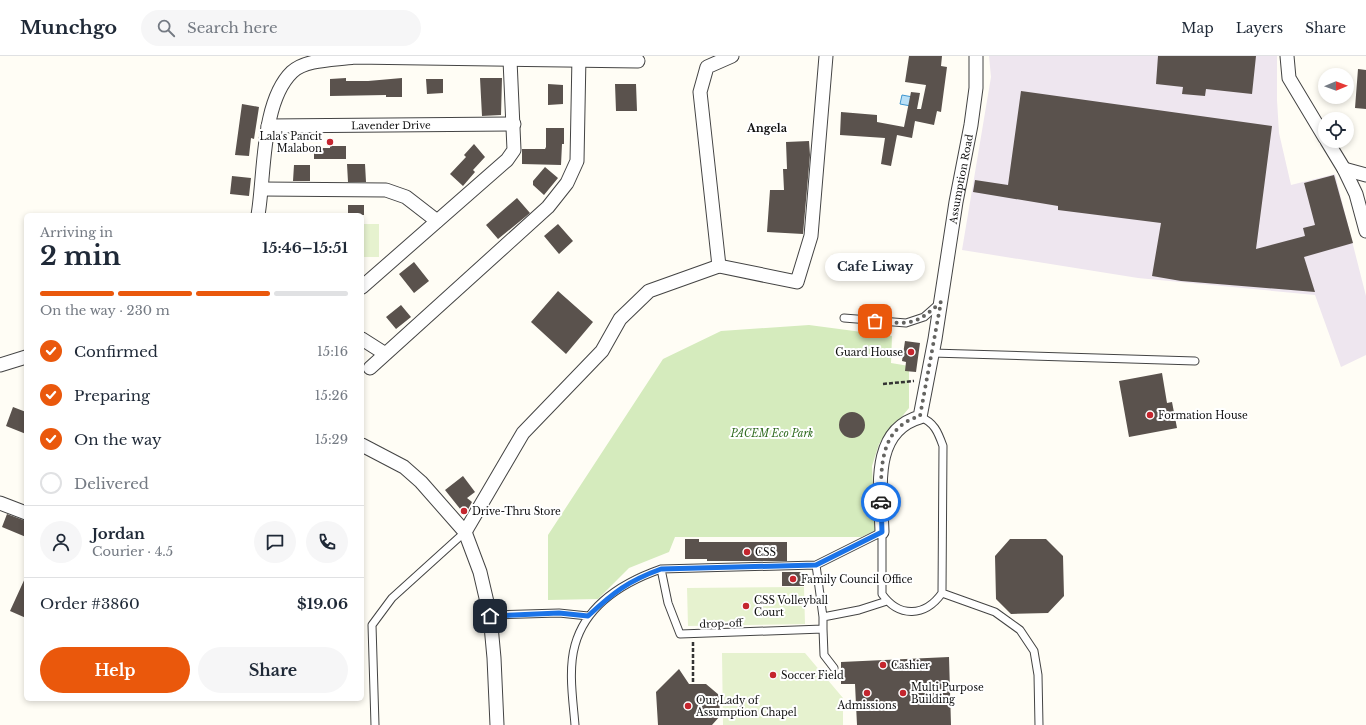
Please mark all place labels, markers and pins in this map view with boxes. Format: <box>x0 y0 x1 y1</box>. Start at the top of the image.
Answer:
place label: Lala's Pancit Malabon <box>259 130 322 155</box>
marker: Lala's Pancit Malabon <box>325 137 335 147</box>
callout: Cafe Liway <box>825 253 925 281</box>
pin <box>858 304 892 338</box>
place label: Guard House <box>835 346 903 359</box>
marker: Guard House <box>906 347 916 357</box>
place label: Formation House <box>1158 409 1248 422</box>
marker: Formation House <box>1145 410 1155 420</box>
place label: Drive-Thru Store <box>472 505 561 518</box>
marker: Drive-Thru Store <box>459 506 469 516</box>
place label: CSS <box>755 546 776 559</box>
marker: CSS <box>742 547 752 557</box>
place label: Family Council Office <box>801 573 913 586</box>
marker: Family Council Office <box>788 574 798 584</box>
place label: CSS Volleyball Court <box>754 594 828 619</box>
pin <box>473 599 507 633</box>
marker: CSS Volleyball Court <box>741 601 751 611</box>
place label: Cashier <box>891 659 930 672</box>
marker: Cashier <box>878 660 888 670</box>
place label: Soccer Field <box>781 669 844 682</box>
marker: Soccer Field <box>768 670 778 680</box>
place label: Multi Purpose Building <box>911 681 984 706</box>
marker: Admissions <box>862 688 872 698</box>
marker: Multi Purpose Building <box>898 688 908 698</box>
place label: Our Lady of Assumption Chapel <box>695 694 797 719</box>
place label: Admissions <box>837 699 897 712</box>
marker: Our Lady of Assumption Chapel <box>683 701 693 711</box>

